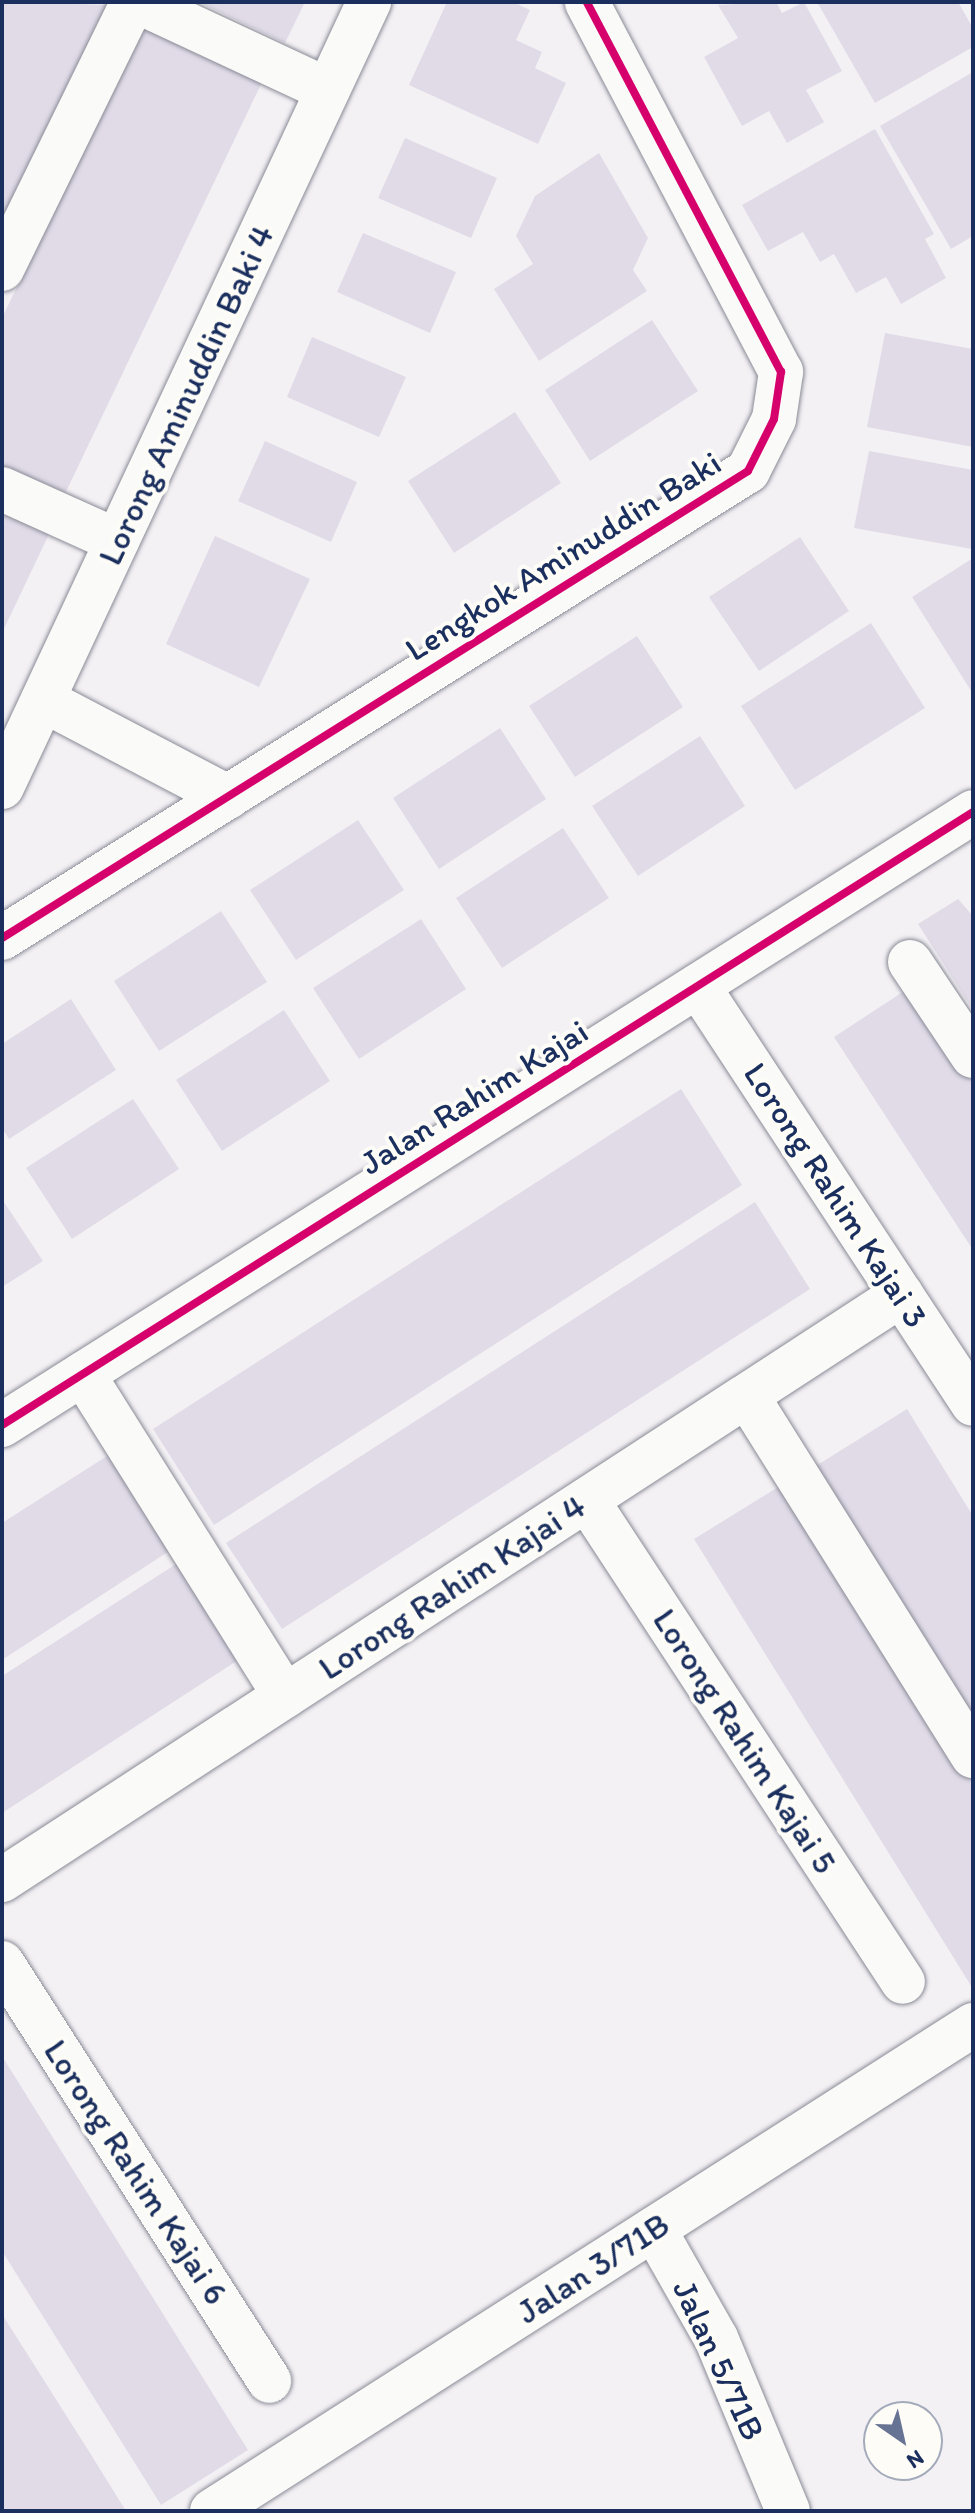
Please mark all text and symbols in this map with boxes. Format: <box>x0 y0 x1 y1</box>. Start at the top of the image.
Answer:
street label: Lorong Aminuddin Baki 4 <box>89 219 283 571</box>
street label: Lengkok Aminuddin Baki <box>398 442 728 670</box>
street label: Jalan Rahim Kajai <box>353 1011 595 1183</box>
street label: Lorong Rahim Kajai 3 <box>735 1055 937 1335</box>
street label: Lorong Rahim Kajai 4 <box>311 1485 593 1689</box>
street label: Lorong Rahim Kajai 5 <box>644 1601 846 1881</box>
street label: Lorong Rahim Kajai 6 <box>35 2032 237 2312</box>
street label: Jalan 3/71B <box>509 2204 677 2332</box>
street label: Jalan 5/71B <box>664 2273 774 2447</box>
north arrow <box>863 2401 943 2481</box>
text: N <box>902 2444 929 2475</box>

